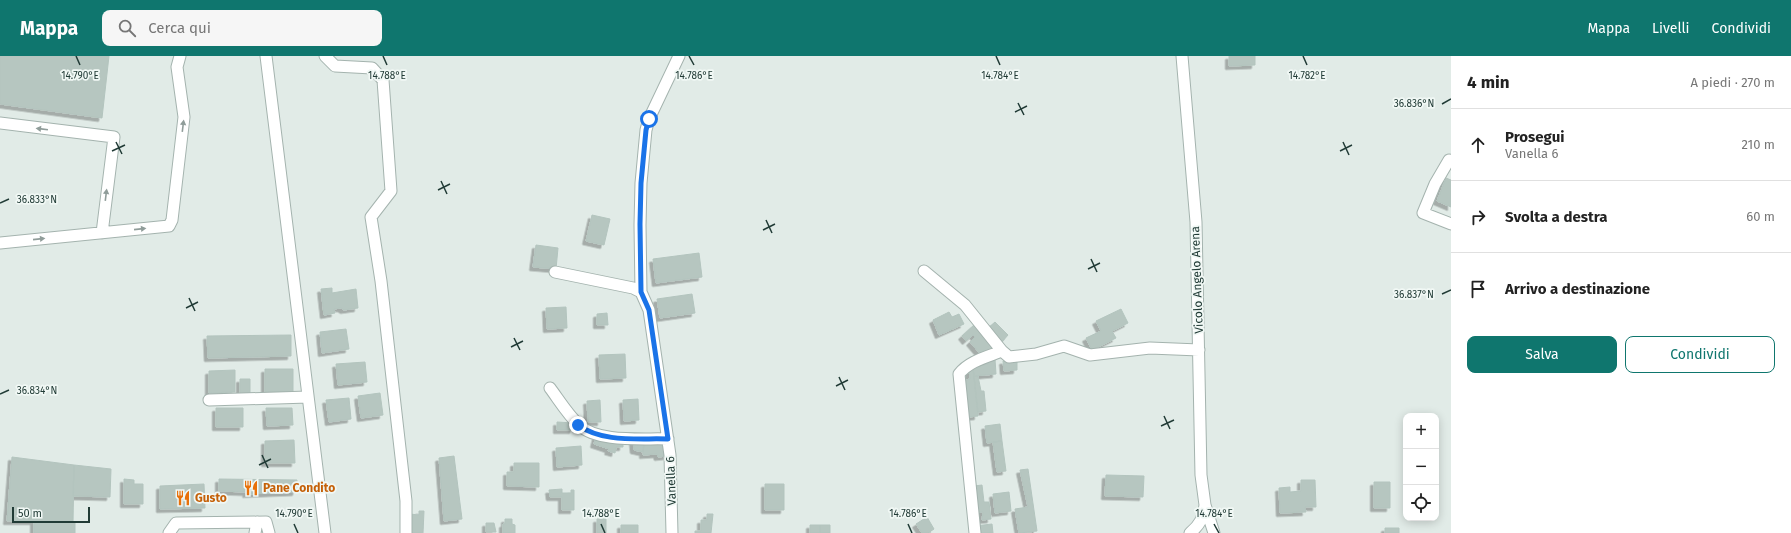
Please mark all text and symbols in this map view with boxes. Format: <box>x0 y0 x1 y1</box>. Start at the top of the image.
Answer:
search box <box>102 10 382 46</box>
text: Mappa <box>20 17 78 40</box>
icon: search <box>116 17 138 39</box>
text: Cerca qui <box>148 19 211 37</box>
text: Mappa <box>1587 20 1630 37</box>
text: Livelli <box>1652 20 1690 37</box>
text: Condividi <box>1712 20 1771 37</box>
text: 14.790°E <box>61 70 99 82</box>
text: 14.788°E <box>368 70 406 82</box>
text: 14.786°E <box>675 70 713 82</box>
text: 14.784°E <box>981 70 1019 82</box>
text: 14.782°E <box>1288 70 1326 82</box>
text: 4 min <box>1467 72 1510 93</box>
text: A piedi · 270 m <box>1690 75 1775 90</box>
text: 36.836°N <box>1394 98 1434 110</box>
route start <box>640 110 658 128</box>
one-way arrow <box>180 120 186 132</box>
one-way arrow <box>36 125 48 132</box>
text: Prosegui <box>1505 128 1564 146</box>
icon: ahead <box>1467 134 1489 156</box>
text: 210 m <box>1741 137 1775 152</box>
text: Vanella 6 <box>1505 146 1558 161</box>
one-way arrow <box>103 189 110 201</box>
text: 36.833°N <box>17 194 57 206</box>
icon: right <box>1467 206 1489 228</box>
text: Svolta a destra <box>1505 208 1607 226</box>
text: 60 m <box>1746 209 1775 224</box>
one-way arrow <box>134 226 146 233</box>
street label: Vicolo Angelo Arena <box>1188 226 1206 334</box>
one-way arrow <box>33 236 45 242</box>
icon: arrive <box>1467 278 1489 300</box>
text: Arrivo a destinazione <box>1505 280 1650 298</box>
text: 36.837°N <box>1394 289 1434 301</box>
button: Salva <box>1467 336 1617 373</box>
button: Condividi <box>1625 336 1775 373</box>
text: 36.834°N <box>17 385 57 397</box>
map controls <box>1403 413 1439 521</box>
button: + <box>1403 413 1439 449</box>
route end <box>569 416 587 434</box>
button: − <box>1403 449 1439 485</box>
street label: Vanella 6 <box>663 456 679 506</box>
restaurant icon: Pane Condito <box>242 479 260 497</box>
place label: Pane Condito <box>263 481 335 495</box>
button: locate <box>1403 485 1439 521</box>
restaurant icon: Gusto <box>174 489 192 507</box>
place label: Gusto <box>195 491 227 505</box>
scale bar <box>12 505 90 524</box>
text: 50 m <box>18 507 42 520</box>
text: 14.790°E <box>275 508 313 520</box>
text: 14.788°E <box>582 508 620 520</box>
text: 14.786°E <box>889 508 927 520</box>
text: 14.784°E <box>1195 508 1233 520</box>

